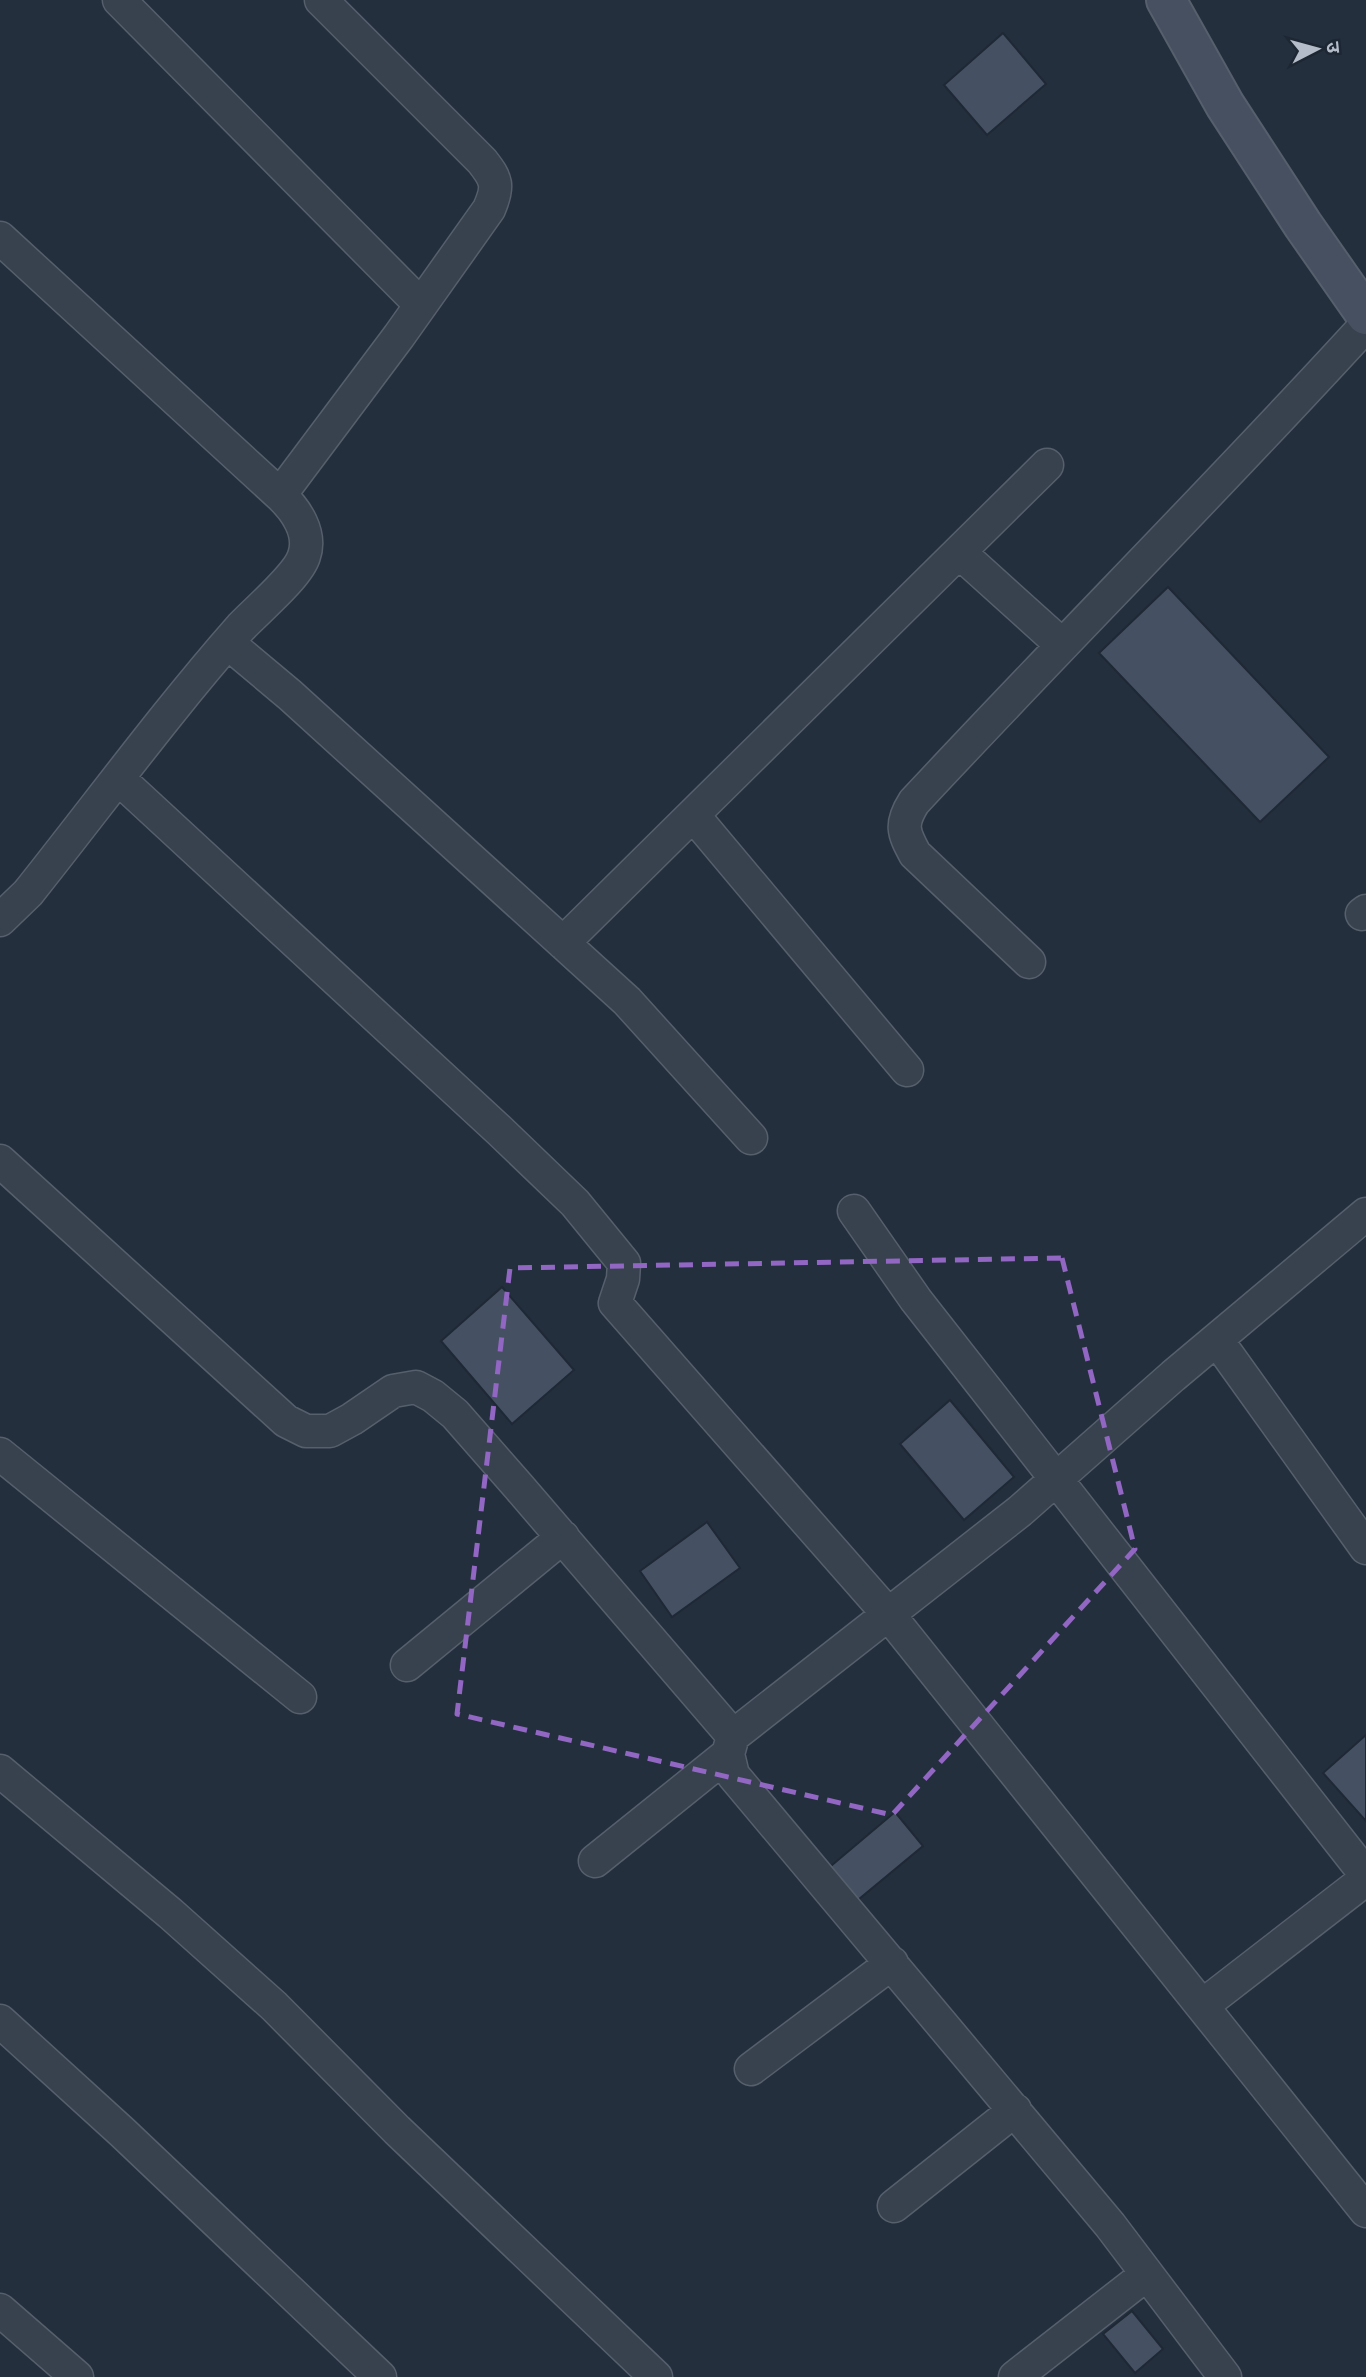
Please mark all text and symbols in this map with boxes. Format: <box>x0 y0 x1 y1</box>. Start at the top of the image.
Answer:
north arrow <box>1282 14 1352 84</box>
text: उ <box>1321 41 1346 55</box>

